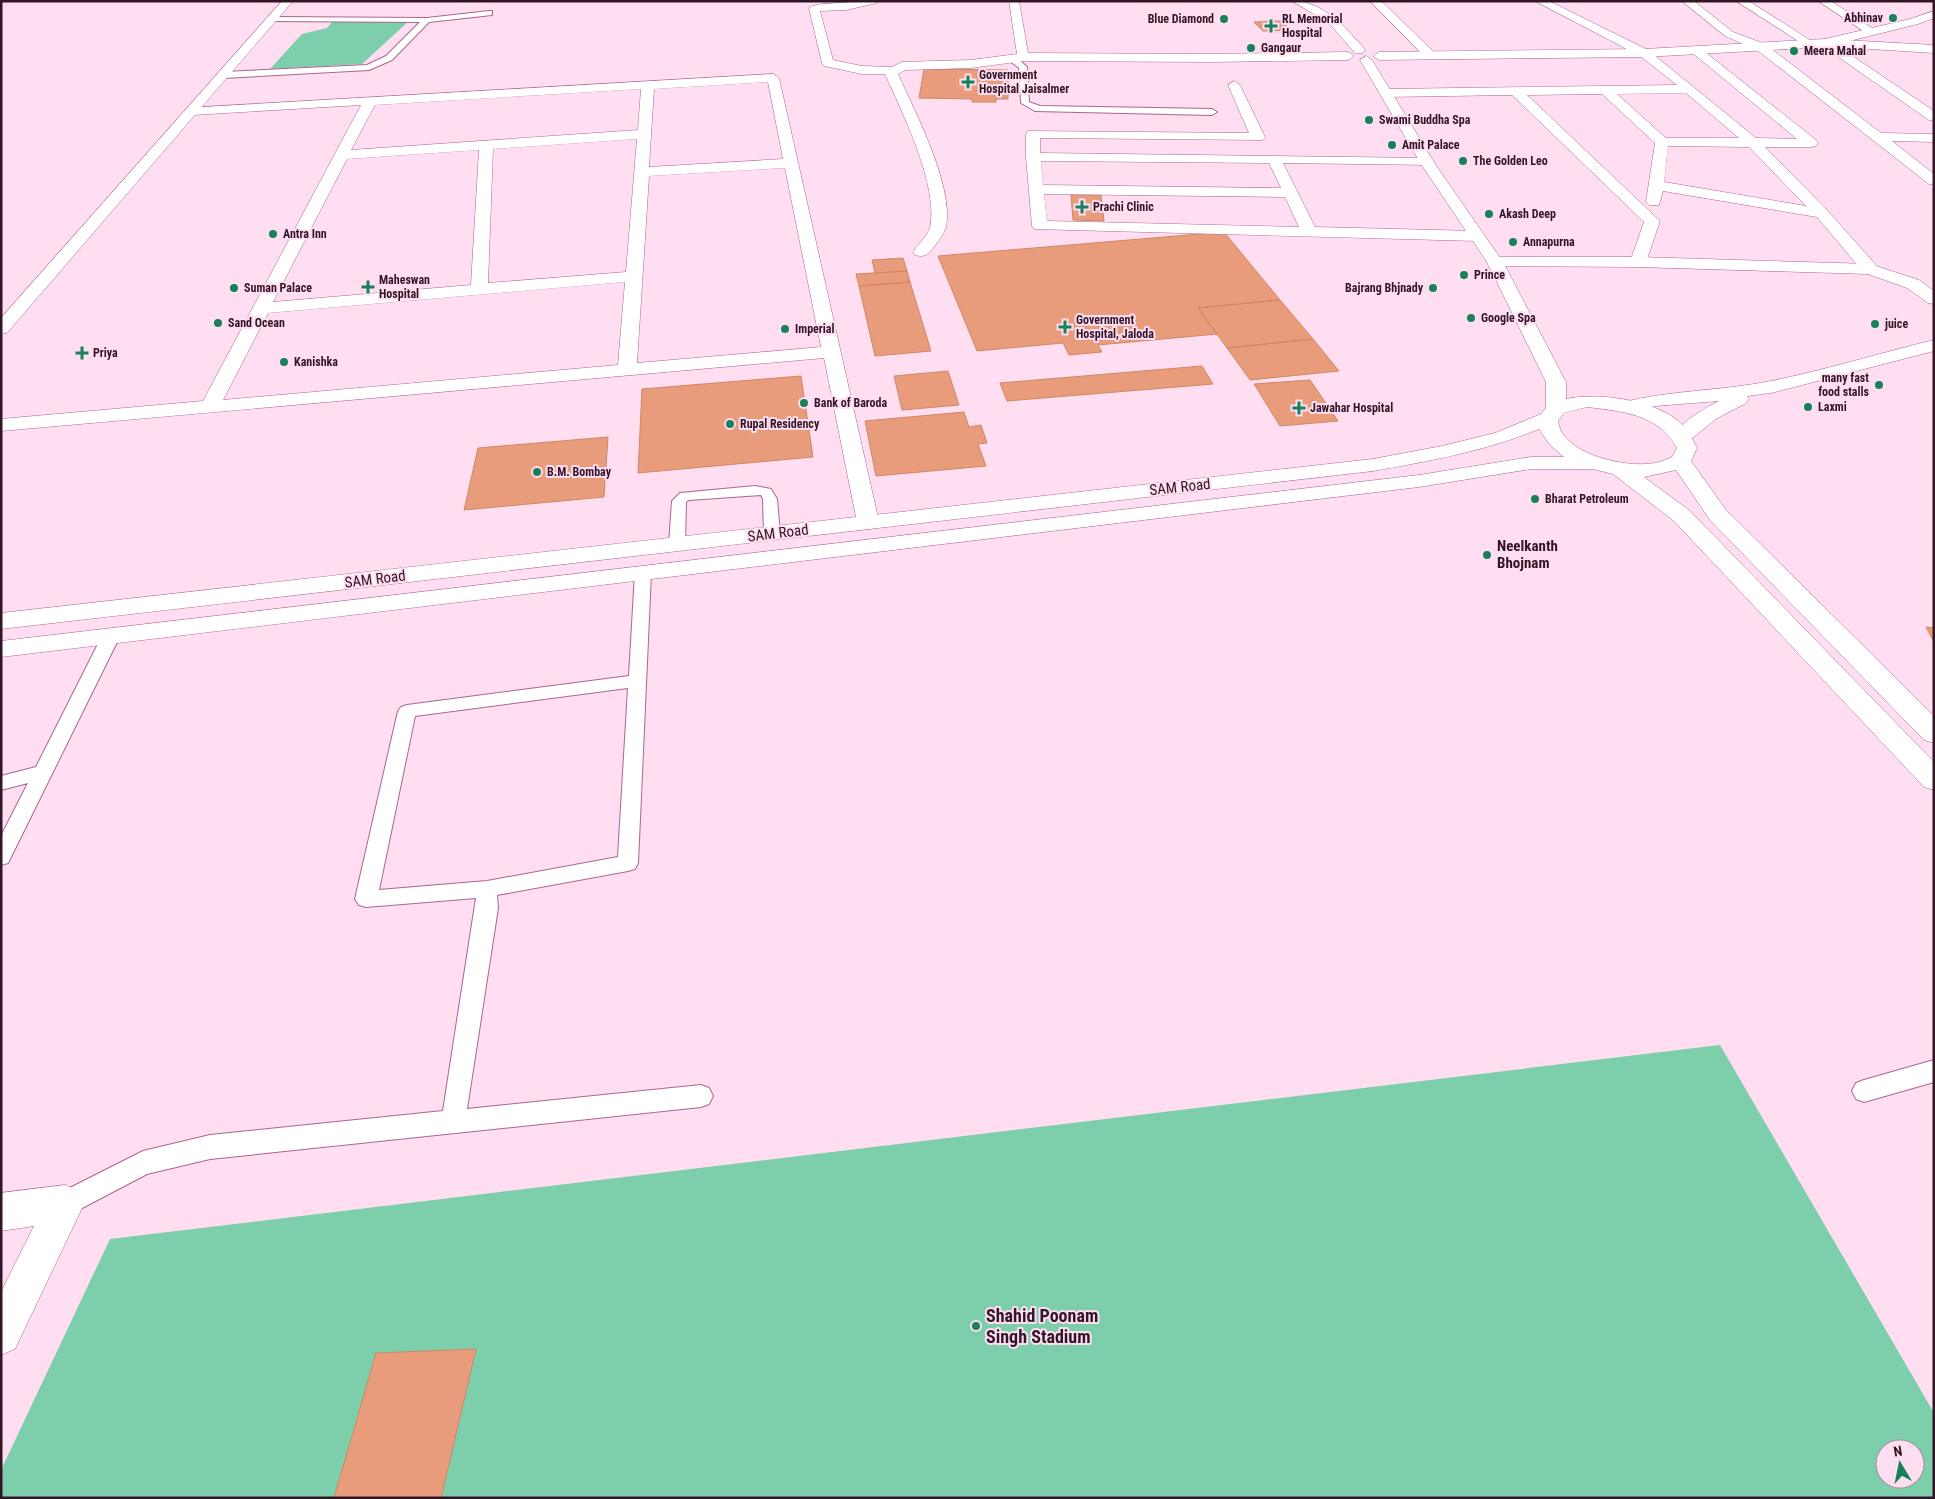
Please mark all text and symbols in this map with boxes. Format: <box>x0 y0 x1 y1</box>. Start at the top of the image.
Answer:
place label: Abhinav <box>1844 11 1884 25</box>
place label: Blue Diamond <box>1148 12 1214 26</box>
place label: RL Memorial Hospital <box>1282 12 1343 40</box>
marker: Abhinav <box>1887 12 1899 24</box>
marker: Blue Diamond <box>1218 13 1230 25</box>
marker: RL Memorial Hospital <box>1264 19 1278 33</box>
place label: Gangaur <box>1261 41 1301 55</box>
marker: Gangaur <box>1245 42 1257 54</box>
place label: Meera Mahal <box>1804 44 1866 58</box>
marker: Meera Mahal <box>1788 45 1800 57</box>
place label: Government Hospital Jaisalmer <box>979 68 1069 96</box>
marker: Government Hospital Jaisalmer <box>961 75 975 89</box>
place label: Swami Buddha Spa <box>1379 113 1471 127</box>
marker: Swami Buddha Spa <box>1363 114 1375 126</box>
place label: Amit Palace <box>1402 138 1460 152</box>
marker: Amit Palace <box>1386 139 1398 151</box>
place label: The Golden Leo <box>1473 154 1548 168</box>
marker: The Golden Leo <box>1457 155 1469 167</box>
marker: Prachi Clinic <box>1075 200 1089 214</box>
place label: Prachi Clinic <box>1093 200 1154 214</box>
place label: Akash Deep <box>1499 207 1556 221</box>
marker: Akash Deep <box>1483 208 1495 220</box>
place label: Antra Inn <box>283 227 327 241</box>
marker: Antra Inn <box>267 228 279 240</box>
place label: Annapurna <box>1523 235 1575 249</box>
marker: Annapurna <box>1507 236 1519 248</box>
place label: Prince <box>1474 268 1505 282</box>
marker: Prince <box>1458 269 1470 281</box>
place label: Maheswan Hospital <box>379 273 430 301</box>
marker: Maheswan Hospital <box>361 280 375 294</box>
place label: Suman Palace <box>244 281 312 295</box>
place label: Bajrang Bhjnady <box>1345 281 1424 295</box>
marker: Suman Palace <box>228 282 240 294</box>
marker: Bajrang Bhjnady <box>1427 282 1439 294</box>
place label: Google Spa <box>1481 311 1536 325</box>
marker: Google Spa <box>1465 312 1477 324</box>
place label: Government Hospital, Jaloda <box>1076 313 1154 341</box>
place label: Sand Ocean <box>228 316 285 330</box>
marker: Sand Ocean <box>212 317 224 329</box>
place label: juice <box>1884 317 1908 331</box>
marker: juice <box>1869 318 1881 330</box>
marker: Government Hospital, Jaloda <box>1058 320 1072 334</box>
place label: Imperial <box>795 322 835 336</box>
marker: Imperial <box>779 323 791 335</box>
marker: Priya <box>75 346 89 360</box>
place label: Priya <box>93 346 118 360</box>
place label: Kanishka <box>294 355 338 369</box>
marker: Kanishka <box>278 356 290 368</box>
place label: many fast food stalls <box>1818 371 1870 399</box>
marker: many fast food stalls <box>1873 379 1885 391</box>
place label: Bank of Baroda <box>814 396 888 410</box>
marker: Bank of Baroda <box>798 397 810 409</box>
place label: Laxmi <box>1818 400 1847 414</box>
marker: Jawahar Hospital <box>1292 401 1306 415</box>
place label: Jawahar Hospital <box>1310 401 1393 415</box>
marker: Laxmi <box>1802 401 1814 413</box>
place label: Rupal Residency <box>740 417 820 431</box>
marker: Rupal Residency <box>724 418 736 430</box>
place label: B.M. Bombay <box>547 465 612 479</box>
marker: B.M. Bombay <box>531 466 543 478</box>
street label: SAM Road <box>1149 475 1211 499</box>
place label: Bharat Petroleum <box>1545 492 1629 506</box>
marker: Bharat Petroleum <box>1529 493 1541 505</box>
street label: SAM Road <box>746 520 810 546</box>
place label: Neelkanth Bhojnam <box>1497 537 1558 572</box>
marker: Neelkanth Bhojnam <box>1481 549 1493 561</box>
street label: SAM Road <box>343 566 407 592</box>
place label: Shahid Poonam Singh Stadium <box>986 1305 1098 1347</box>
marker: Shahid Poonam Singh Stadium <box>970 1320 982 1332</box>
north arrow <box>1875 1439 1925 1489</box>
text: N <box>1892 1443 1903 1460</box>

